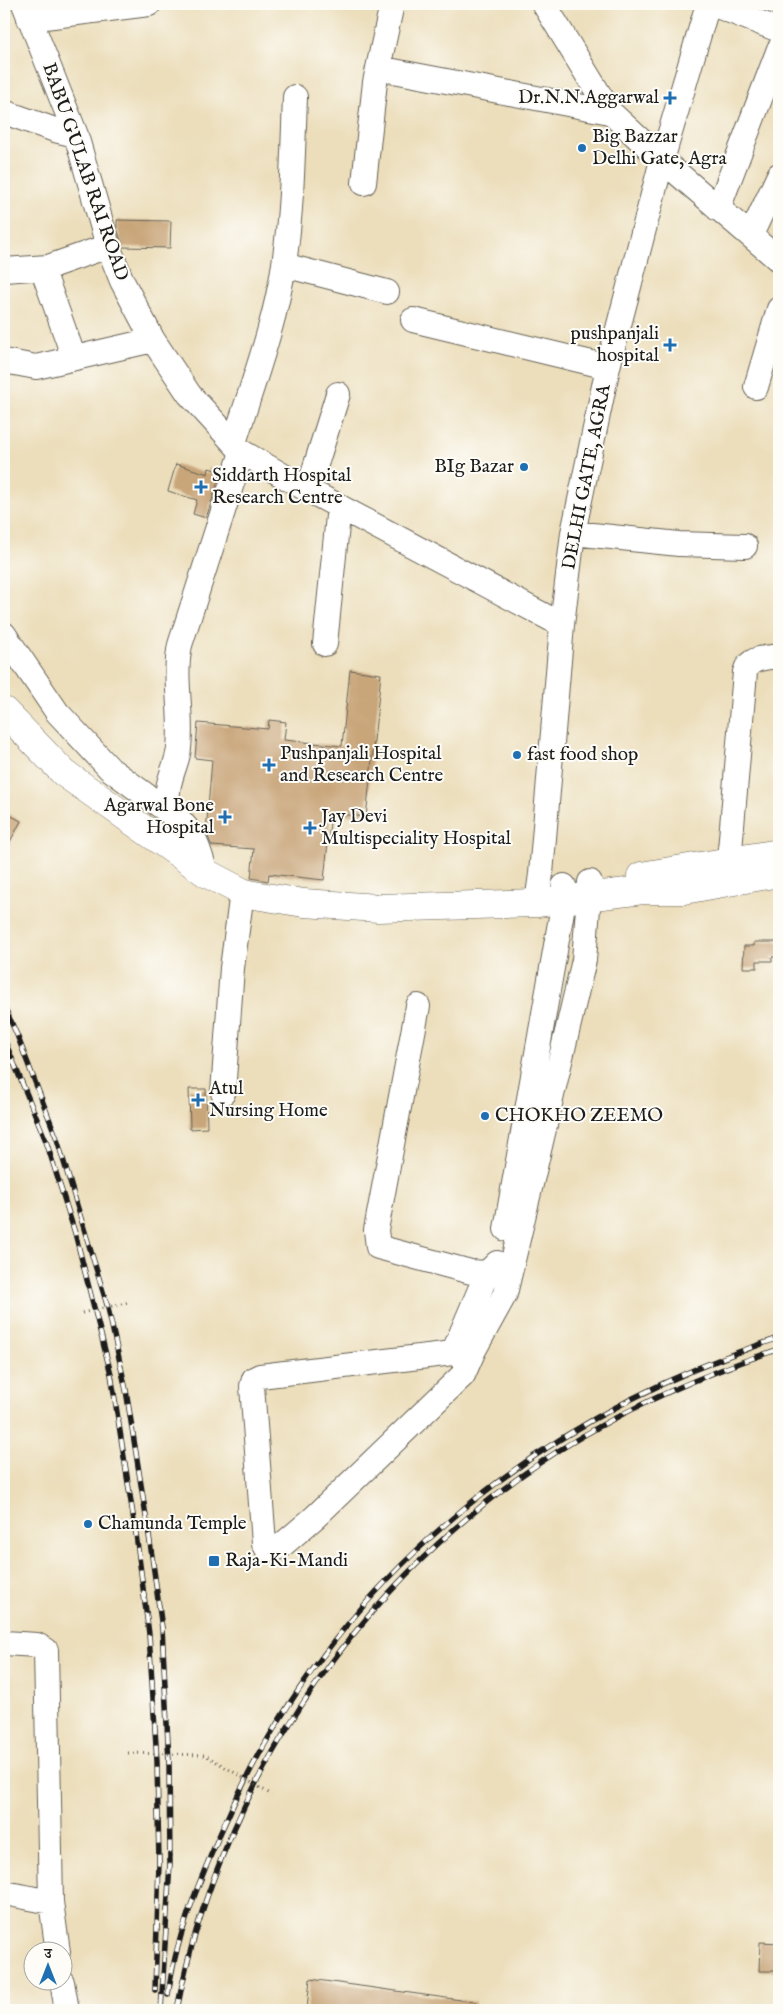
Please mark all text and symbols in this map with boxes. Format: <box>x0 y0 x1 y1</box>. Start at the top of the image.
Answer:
street label: BABU GULAB RAI ROAD <box>36 60 134 284</box>
place label: Dr.N.N.Aggarwal <box>518 86 660 110</box>
marker: Dr.N.N.Aggarwal <box>663 91 677 105</box>
place label: Big Bazzar Delhi Gate, Agra <box>592 125 727 171</box>
marker: Big Bazzar Delhi Gate, Agra <box>576 142 588 154</box>
place label: pushpanjali hospital <box>571 322 660 368</box>
marker: pushpanjali hospital <box>663 338 677 352</box>
street label: DELHI GATE, AGRA <box>557 381 617 572</box>
place label: BIg Bazar <box>434 455 514 479</box>
marker: BIg Bazar <box>518 461 530 473</box>
place label: Siddarth Hospital Research Centre <box>212 464 352 510</box>
marker: Siddarth Hospital Research Centre <box>194 480 208 494</box>
place label: Pushpanjali Hospital and Research Centre <box>280 742 444 788</box>
place label: fast food shop <box>527 743 638 767</box>
marker: fast food shop <box>511 749 523 761</box>
marker: Pushpanjali Hospital and Research Centre <box>262 758 276 772</box>
place label: Agarwal Bone Hospital <box>103 794 215 840</box>
place label: Jay Devi Multispeciality Hospital <box>319 805 512 851</box>
marker: Agarwal Bone Hospital <box>218 810 232 824</box>
marker: Jay Devi Multispeciality Hospital <box>303 821 317 835</box>
place label: Atul Nursing Home <box>208 1077 328 1123</box>
marker: Atul Nursing Home <box>191 1093 205 1107</box>
place label: CHOKHO ZEEMO <box>495 1104 663 1128</box>
marker: CHOKHO ZEEMO <box>479 1110 491 1122</box>
place label: Chamunda Temple <box>98 1512 247 1536</box>
marker: Chamunda Temple <box>82 1518 94 1530</box>
place label: Raja-Ki-Mandi <box>225 1549 348 1573</box>
marker: Raja-Ki-Mandi <box>207 1554 221 1568</box>
north arrow <box>22 1942 72 1992</box>
text: उ <box>43 1945 52 1963</box>

